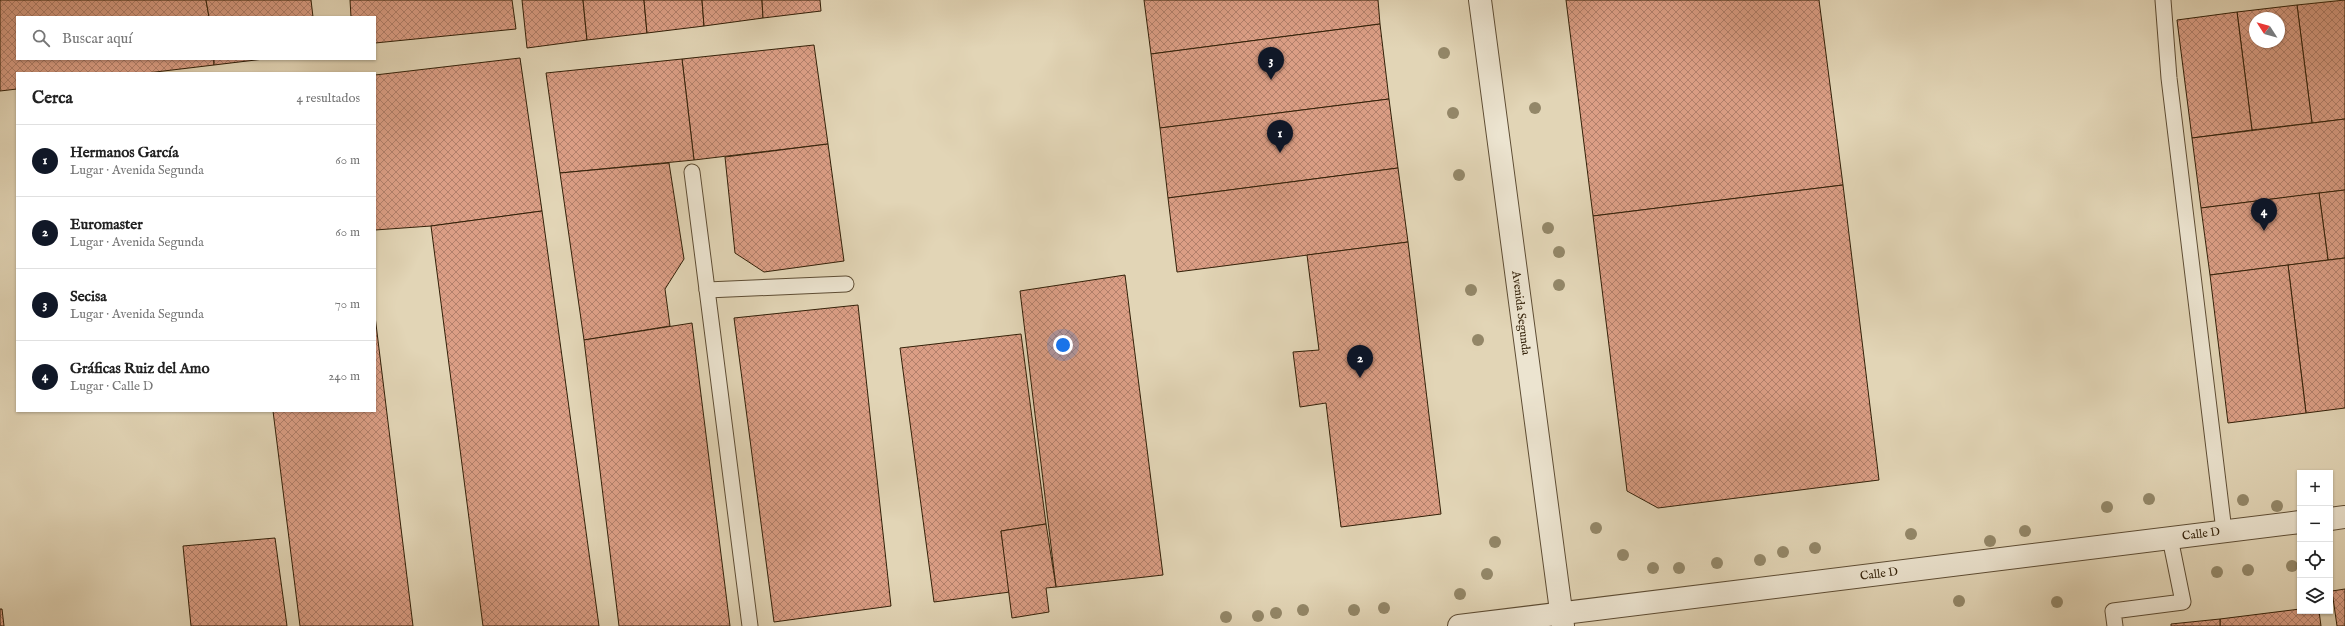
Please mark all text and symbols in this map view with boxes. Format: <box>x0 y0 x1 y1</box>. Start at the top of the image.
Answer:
north arrow <box>2249 12 2285 48</box>
search box <box>16 16 376 60</box>
icon: search <box>30 27 52 49</box>
text: Buscar aquí <box>62 29 132 48</box>
pin: 3 <box>1258 47 1284 80</box>
text: Cerca <box>32 88 73 109</box>
text: 4 resultados <box>297 90 360 107</box>
pin: 1 <box>1267 120 1293 153</box>
text: Hermanos García <box>70 143 179 162</box>
text: 1 <box>43 152 47 169</box>
text: 60 m <box>335 152 360 169</box>
text: Lugar · Avenida Segunda <box>70 162 204 179</box>
pin: 4 <box>2251 198 2277 231</box>
text: Euromaster <box>70 215 143 234</box>
text: 2 <box>42 224 48 241</box>
text: 60 m <box>335 224 360 241</box>
text: Lugar · Avenida Segunda <box>70 234 204 251</box>
street label: Avenida Segunda <box>1508 269 1534 357</box>
text: Secisa <box>70 287 107 306</box>
text: 3 <box>43 296 47 313</box>
text: 70 m <box>335 296 360 313</box>
text: Lugar · Avenida Segunda <box>70 306 204 323</box>
your location <box>1053 335 1073 355</box>
pin: 2 <box>1347 345 1373 378</box>
text: Gráficas Ruiz del Amo <box>70 359 209 378</box>
text: 4 <box>42 368 48 385</box>
text: 240 m <box>328 368 360 385</box>
text: Lugar · Calle D <box>70 378 153 395</box>
map controls <box>2297 470 2333 614</box>
button: + <box>2297 470 2333 506</box>
button: − <box>2297 506 2333 542</box>
street label: Calle D <box>2181 524 2221 544</box>
button: locate <box>2297 542 2333 578</box>
street label: Calle D <box>1859 564 1899 584</box>
button: layers <box>2297 578 2333 614</box>

